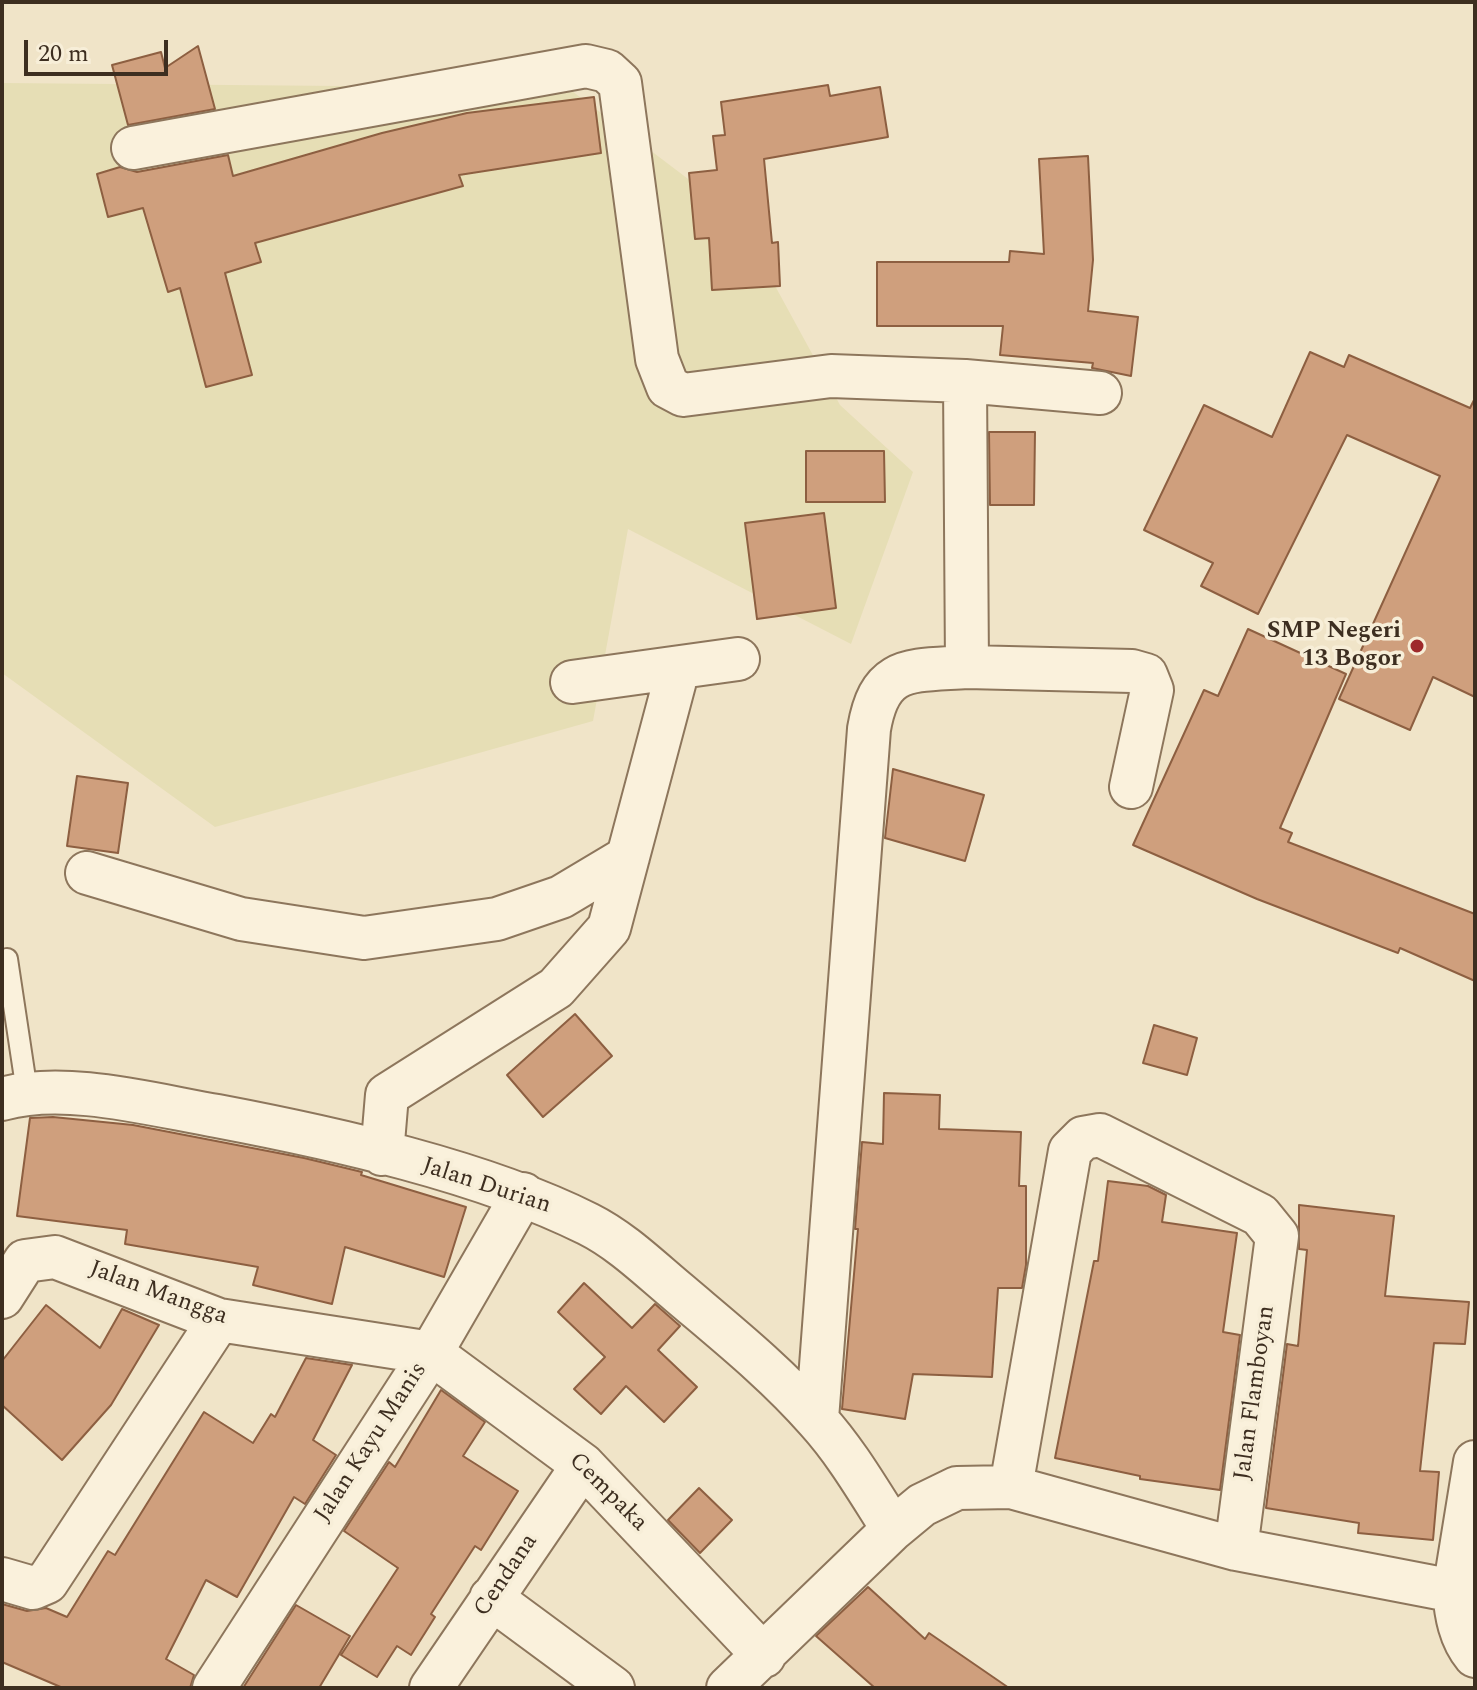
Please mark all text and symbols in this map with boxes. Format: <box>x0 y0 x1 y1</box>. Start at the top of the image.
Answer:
scale bar <box>28 24 172 74</box>
text: 20 m <box>38 36 89 72</box>
place label: SMP Negeri 13 Bogor <box>1267 618 1401 674</box>
marker: SMP Negeri 13 Bogor <box>1408 637 1426 655</box>
street label: Jalan Durian <box>418 1153 554 1221</box>
street label: Jalan Mangga <box>85 1256 231 1332</box>
street label: Jalan Flamboyan <box>1229 1304 1283 1482</box>
street label: Jalan Kayu Manis <box>310 1358 434 1528</box>
street label: Cempaka <box>562 1448 652 1538</box>
street label: Cendana <box>469 1529 545 1623</box>

